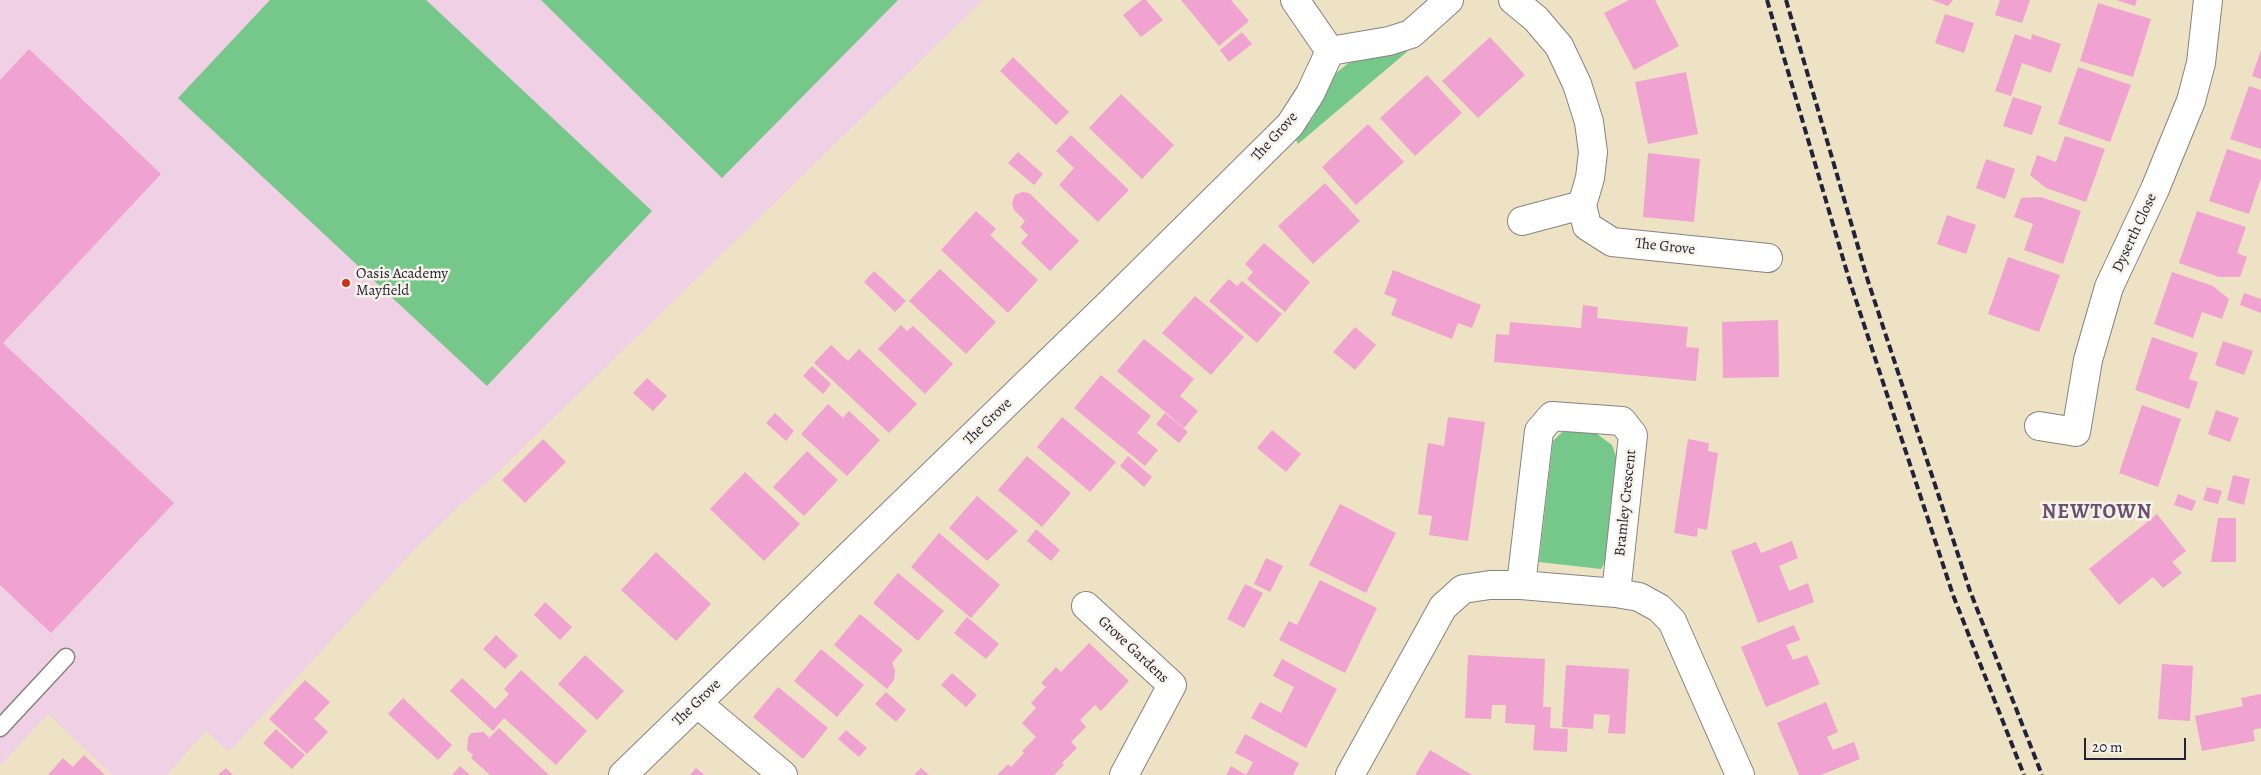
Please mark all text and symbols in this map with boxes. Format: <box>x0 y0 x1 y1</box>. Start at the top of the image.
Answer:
street label: The Grove <box>1248 109 1302 165</box>
street label: Dyserth Close <box>2109 191 2161 275</box>
street label: The Grove <box>1634 235 1696 259</box>
place label: Oasis Academy Mayfield <box>356 265 448 300</box>
marker: Oasis Academy Mayfield <box>340 277 352 289</box>
street label: The Grove <box>960 395 1016 449</box>
street label: Bramley Crescent <box>1611 449 1641 557</box>
district label: NEWTOWN <box>2041 501 2153 525</box>
street label: Grove Gardens <box>1094 613 1172 687</box>
street label: The Grove <box>669 676 725 730</box>
scale bar <box>2086 728 2188 760</box>
text: 20 m <box>2092 737 2123 757</box>

